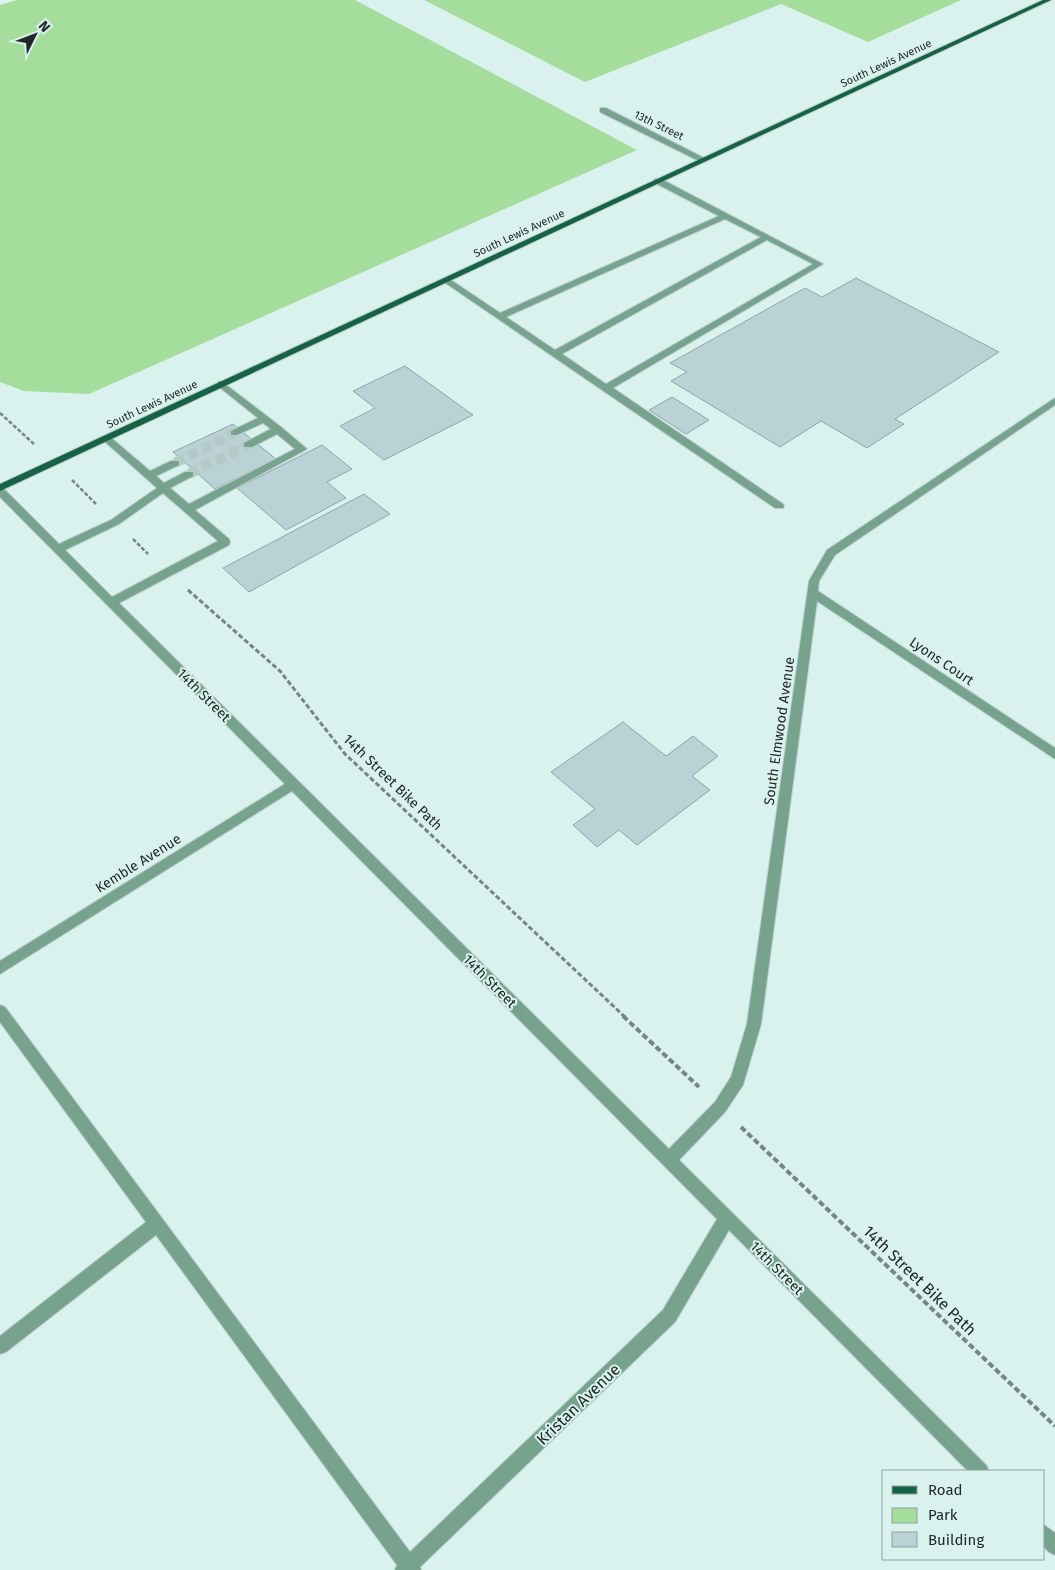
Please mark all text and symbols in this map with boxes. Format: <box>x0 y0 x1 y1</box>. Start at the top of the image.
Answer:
north arrow <box>10 10 60 60</box>
text: N <box>35 17 54 36</box>
street label: South Lewis Avenue <box>839 37 934 90</box>
street label: 13th Street <box>632 108 686 143</box>
street label: South Lewis Avenue <box>472 207 567 260</box>
street label: South Lewis Avenue <box>105 378 200 431</box>
street label: Lyons Court <box>906 634 978 690</box>
street label: South Elmwood Avenue <box>761 656 798 806</box>
street label: 14th Street <box>173 665 235 726</box>
street label: 14th Street Bike Path <box>340 731 446 834</box>
street label: Kemble Avenue <box>92 830 184 897</box>
street label: 14th Street <box>459 951 521 1012</box>
street label: 14th Street Bike Path <box>859 1221 980 1339</box>
street label: 14th Street <box>746 1238 808 1299</box>
street label: Kristan Avenue <box>533 1360 624 1449</box>
legend <box>882 1470 1045 1560</box>
text: Road <box>928 1481 963 1499</box>
text: Park <box>928 1506 958 1524</box>
text: Building <box>928 1531 984 1549</box>

